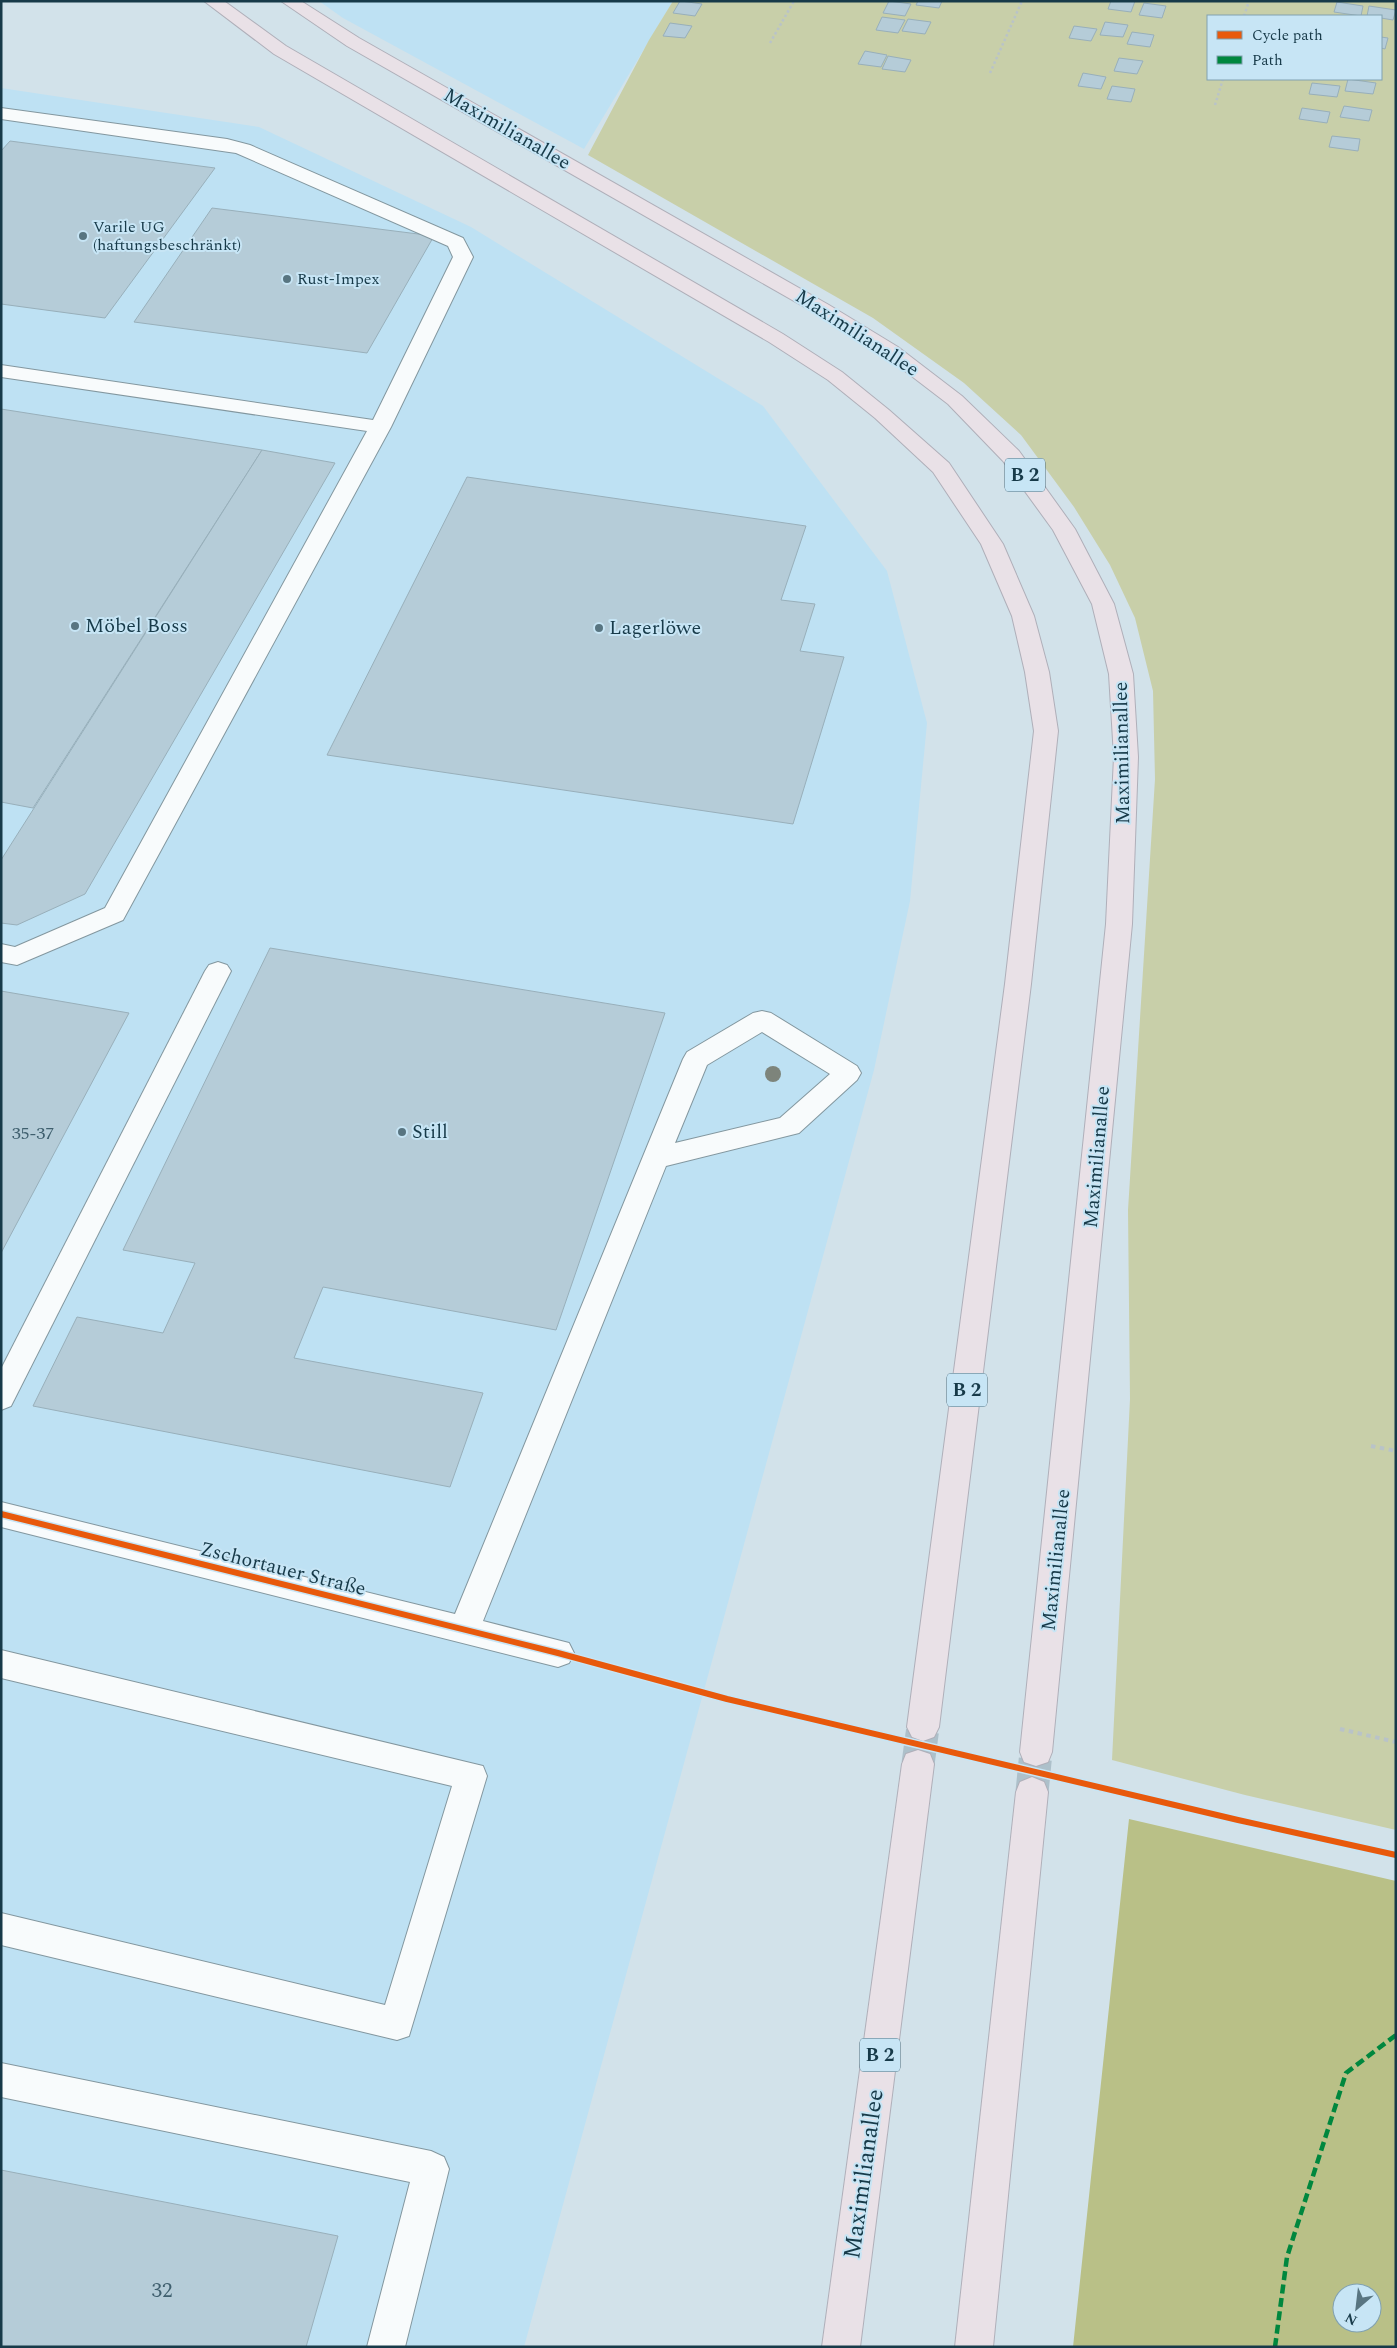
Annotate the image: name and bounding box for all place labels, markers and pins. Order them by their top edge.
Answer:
place label: Varile UG (haftungsbeschränkt) [93,215,241,257]
marker: Varile UG (haftungsbeschränkt) [77,230,89,242]
place label: Rust-Impex [297,267,379,291]
marker: Rust-Impex [281,273,293,285]
place label: Möbel Boss [85,611,188,641]
place label: Lagerlöwe [609,613,701,643]
marker: Möbel Boss [69,620,81,632]
marker: Lagerlöwe [593,622,605,634]
place label: Still [412,1117,448,1147]
marker: Still [396,1126,408,1138]

